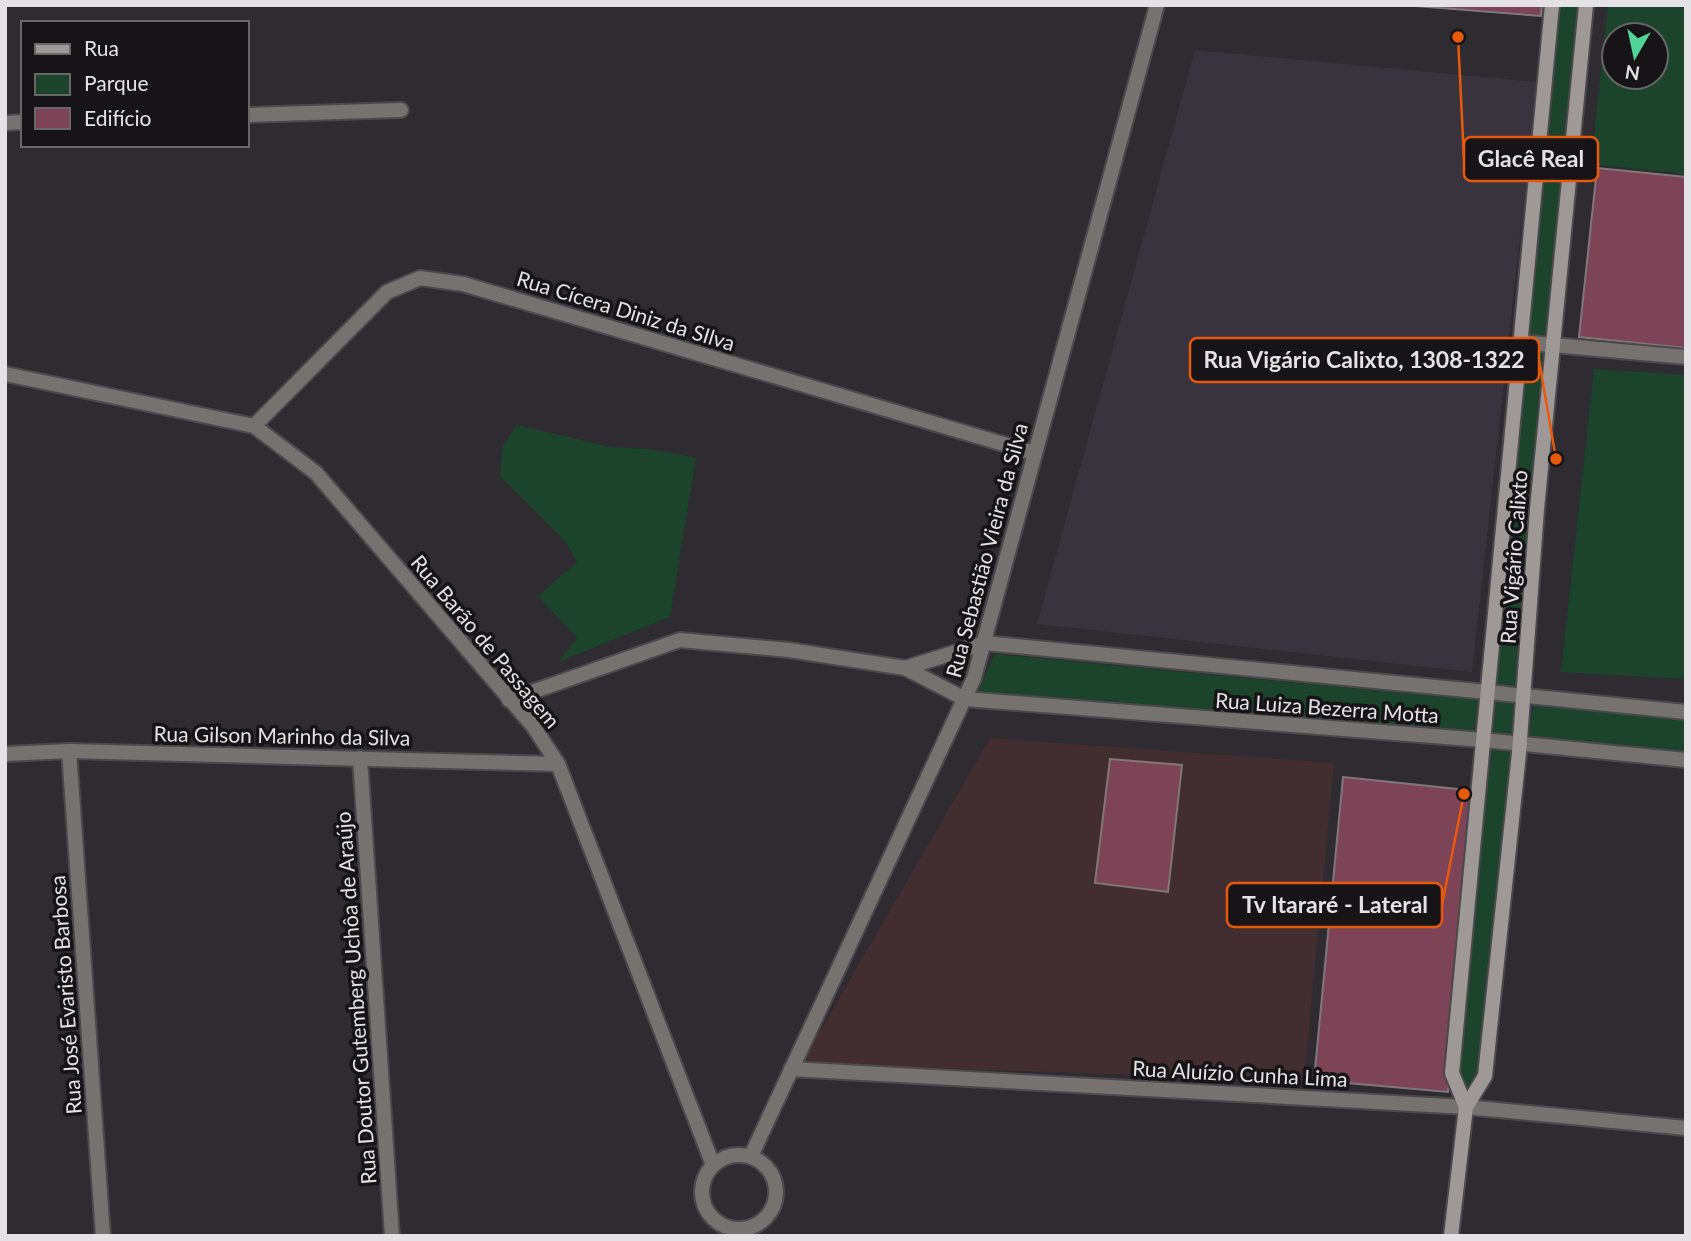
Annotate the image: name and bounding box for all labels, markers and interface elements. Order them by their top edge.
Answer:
legend [21,21,248,147]
north arrow [1600,21,1670,91]
text: Rua [84,35,119,60]
text: N [1623,61,1641,86]
text: Parque [84,70,149,95]
text: Edifício [84,105,152,130]
callout: Glacê Real [1464,137,1598,181]
text: Glacê Real [1478,144,1584,172]
street label: Rua Cícera Diniz da SIlva [514,265,738,355]
callout: Rua Vigário Calixto, 1308-1322 [1190,338,1539,382]
text: Rua Vigário Calixto, 1308-1322 [1204,345,1524,373]
street label: Rua Sebastião Vieira da Silva [940,420,1032,680]
street label: Rua Vigário Calixto [1494,469,1532,645]
street label: Rua Barão de Passagem [406,549,566,733]
street label: Rua Luiza Bezerra Motta [1214,687,1440,727]
street label: Rua Gilson Marinho da Silva [154,720,410,750]
street label: Rua Doutor Gutemberg Uchôa de Araújo [329,811,381,1185]
street label: Rua José Evaristo Barbosa [44,875,86,1115]
callout: Tv Itararé - Lateral [1227,883,1442,927]
text: Tv Itararé - Lateral [1242,890,1428,918]
street label: Rua Aluízio Cunha Lima [1132,1055,1348,1091]

